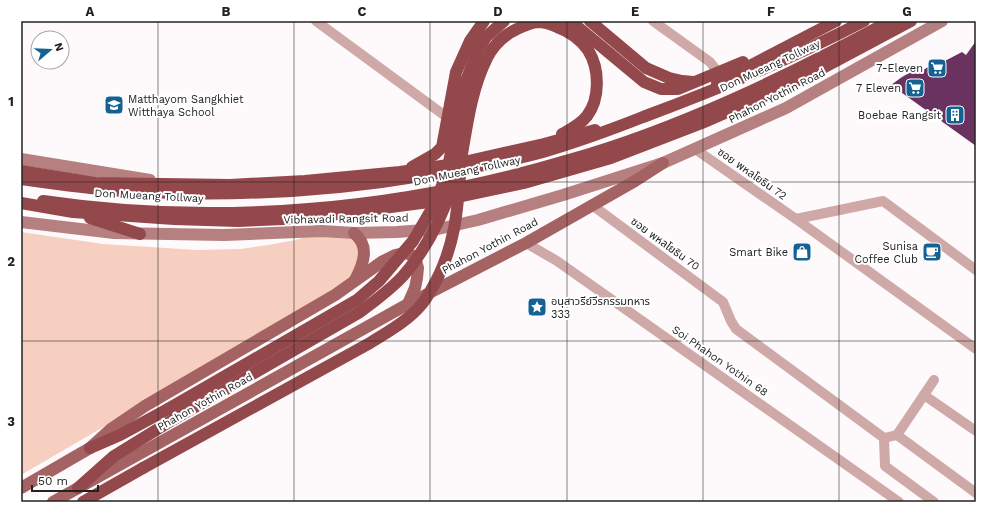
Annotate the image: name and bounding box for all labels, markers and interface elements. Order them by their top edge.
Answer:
text: A [86,4,95,19]
text: B [222,4,231,19]
text: C [358,4,367,19]
text: D [493,4,503,19]
text: E [631,4,639,19]
text: F [767,4,775,19]
text: G [902,4,912,19]
north arrow [30,30,70,70]
street label: Don Mueang Tollway [718,37,822,95]
text: N [52,41,66,53]
supermarket icon: 7-Eleven [926,57,948,79]
place label: 7-Eleven [876,62,923,75]
street label: Phahon Yothin Road [726,66,828,126]
supermarket icon: 7 Eleven [904,77,926,99]
place label: 7 Eleven [856,82,901,95]
place label: Matthayom Sangkhiet Witthaya School [128,93,244,119]
text: 1 [8,94,14,109]
school or university icon: Matthayom Sangkhiet Witthaya School [103,94,125,116]
building icon: Boebae Rangsit [944,104,966,126]
place label: Boebae Rangsit [858,109,941,122]
street label: ซอย พหลโยธิน 72 [715,145,789,203]
street label: Don Mueang Tollway [412,153,522,189]
street label: Don Mueang Tollway [94,187,204,205]
street label: Vibhavadi Rangsit Road [283,211,409,227]
street label: Phahon Yothin Road [440,215,540,277]
street label: ซอย พหลโยธิน 70 [628,215,702,273]
place label: Sunisa Coffee Club [854,240,918,266]
shop icon: Smart Bike [791,241,813,263]
cafe icon: Sunisa Coffee Club [921,241,943,263]
place label: Smart Bike [729,246,788,259]
text: 2 [7,254,15,269]
place label: อนุสาวรีย์วีรกรรมทหาร 333 [551,295,650,321]
place icon: อนุสาวรีย์วีรกรรมทหาร 333 [526,296,548,318]
street label: Soi Phahon Yothin 68 [670,323,771,399]
street label: Phahon Yothin Road [155,370,255,434]
text: 3 [7,414,15,429]
scale bar [32,467,98,493]
text: 50 m [38,474,68,488]

